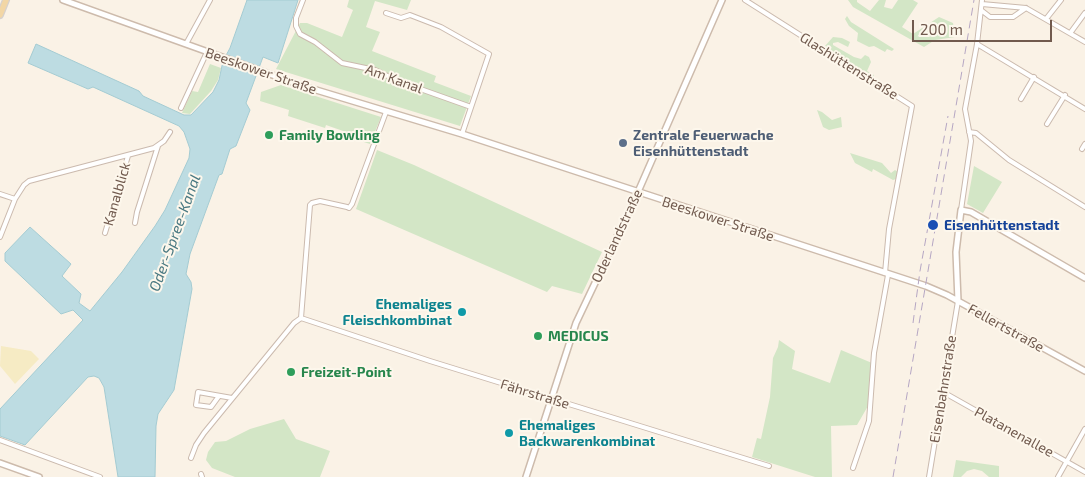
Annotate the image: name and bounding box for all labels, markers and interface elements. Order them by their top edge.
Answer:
scale bar [915,10,1055,42]
text: 200 m [920,20,963,38]
street label: Glashüttenstraße [797,29,901,103]
street label: Beeskower Straße [203,44,319,98]
street label: Am Kanal [363,61,425,97]
place label: Family Bowling [279,127,380,143]
place label: Zentrale Feuerwache Eisenhüttenstadt [633,127,774,160]
marker: Family Bowling [263,129,275,141]
marker: Zentrale Feuerwache Eisenhüttenstadt [617,137,629,149]
street label: Kanalblick [100,160,134,228]
water label: Oder-Spree-Kanal [145,172,205,294]
street label: Oderlandstraße [588,187,646,285]
street label: Beeskower Straße [660,193,776,245]
place label: Eisenhüttenstadt [944,217,1059,233]
marker: Eisenhüttenstadt [926,218,940,232]
place label: Ehemaliges Fleischkombinat [342,296,452,328]
street label: Fellertstraße [965,300,1047,356]
marker: Ehemaliges Fleischkombinat [456,306,468,318]
place label: MEDICUS [548,328,609,344]
marker: MEDICUS [532,330,544,342]
street label: Eisenbahnstraße [926,334,960,444]
place label: Freizeit-Point [301,364,392,380]
marker: Freizeit-Point [285,366,297,378]
street label: Fährstraße [498,376,572,412]
street label: Platanenallee [971,403,1057,461]
place label: Ehemaliges Backwarenkombinat [519,417,655,450]
marker: Ehemaliges Backwarenkombinat [503,427,515,439]

